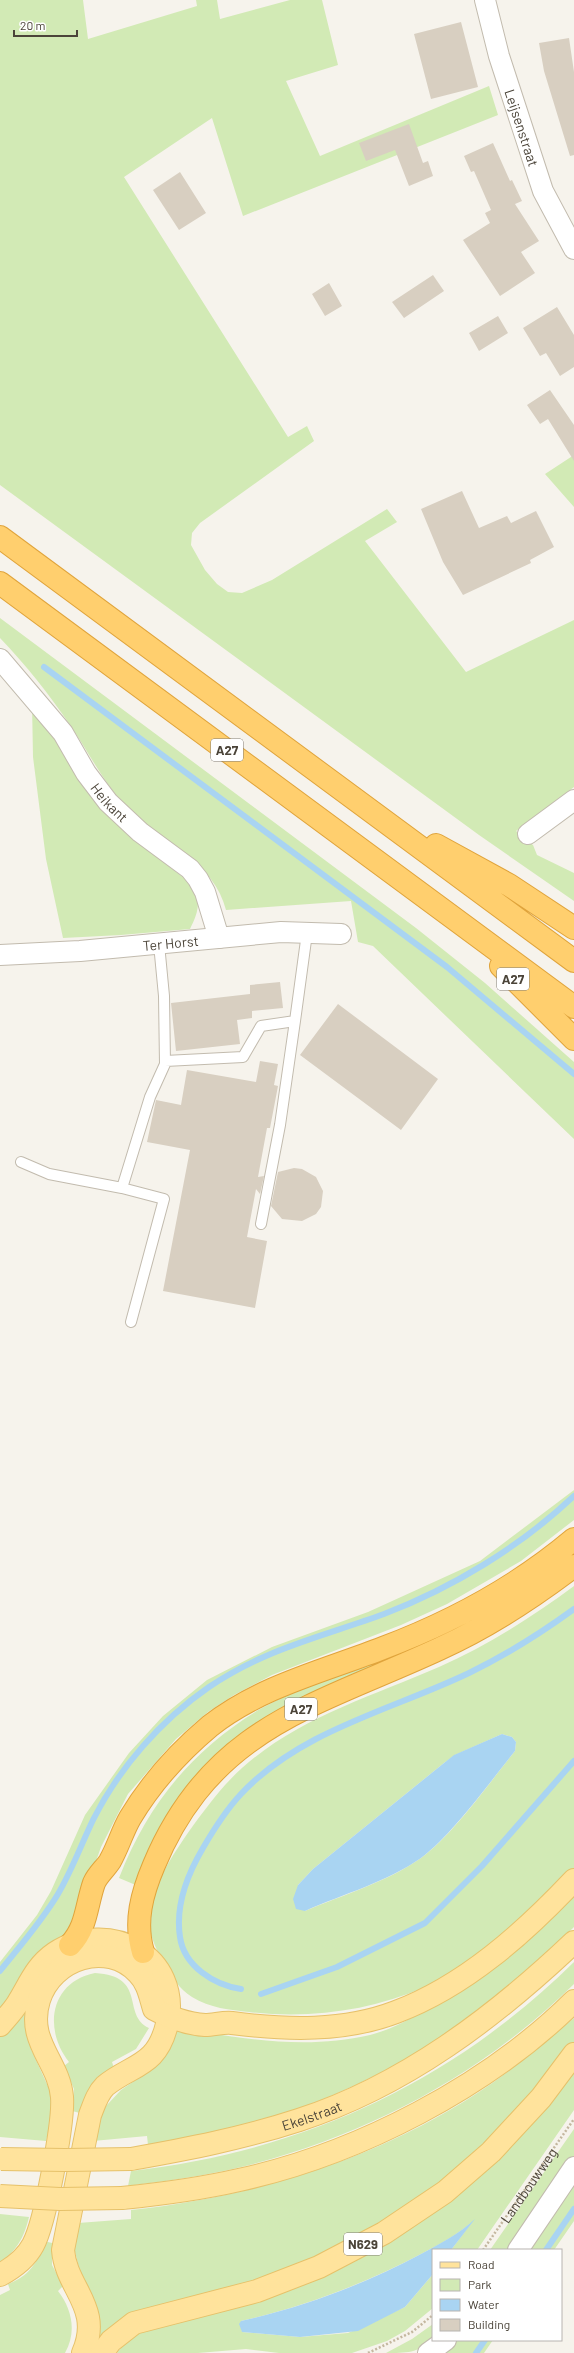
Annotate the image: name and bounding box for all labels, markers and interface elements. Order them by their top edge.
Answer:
scale bar [14,12,77,38]
text: 20 m [20,18,46,32]
street label: Leijsenstraat [502,87,543,168]
road number: A27 [211,739,243,761]
street label: Heikant [88,779,132,825]
street label: Ter Horst [142,931,199,954]
road number: A27 [497,968,529,990]
road number: A27 [285,1698,317,1720]
street label: Ekelstraat [280,2097,344,2133]
street label: Landbouwweg [496,2144,560,2226]
road number: N629 [344,2233,382,2255]
legend [432,2249,562,2341]
text: Road [468,2257,495,2271]
text: Park [468,2277,492,2291]
text: Water [468,2297,500,2311]
text: Building [468,2317,510,2331]

